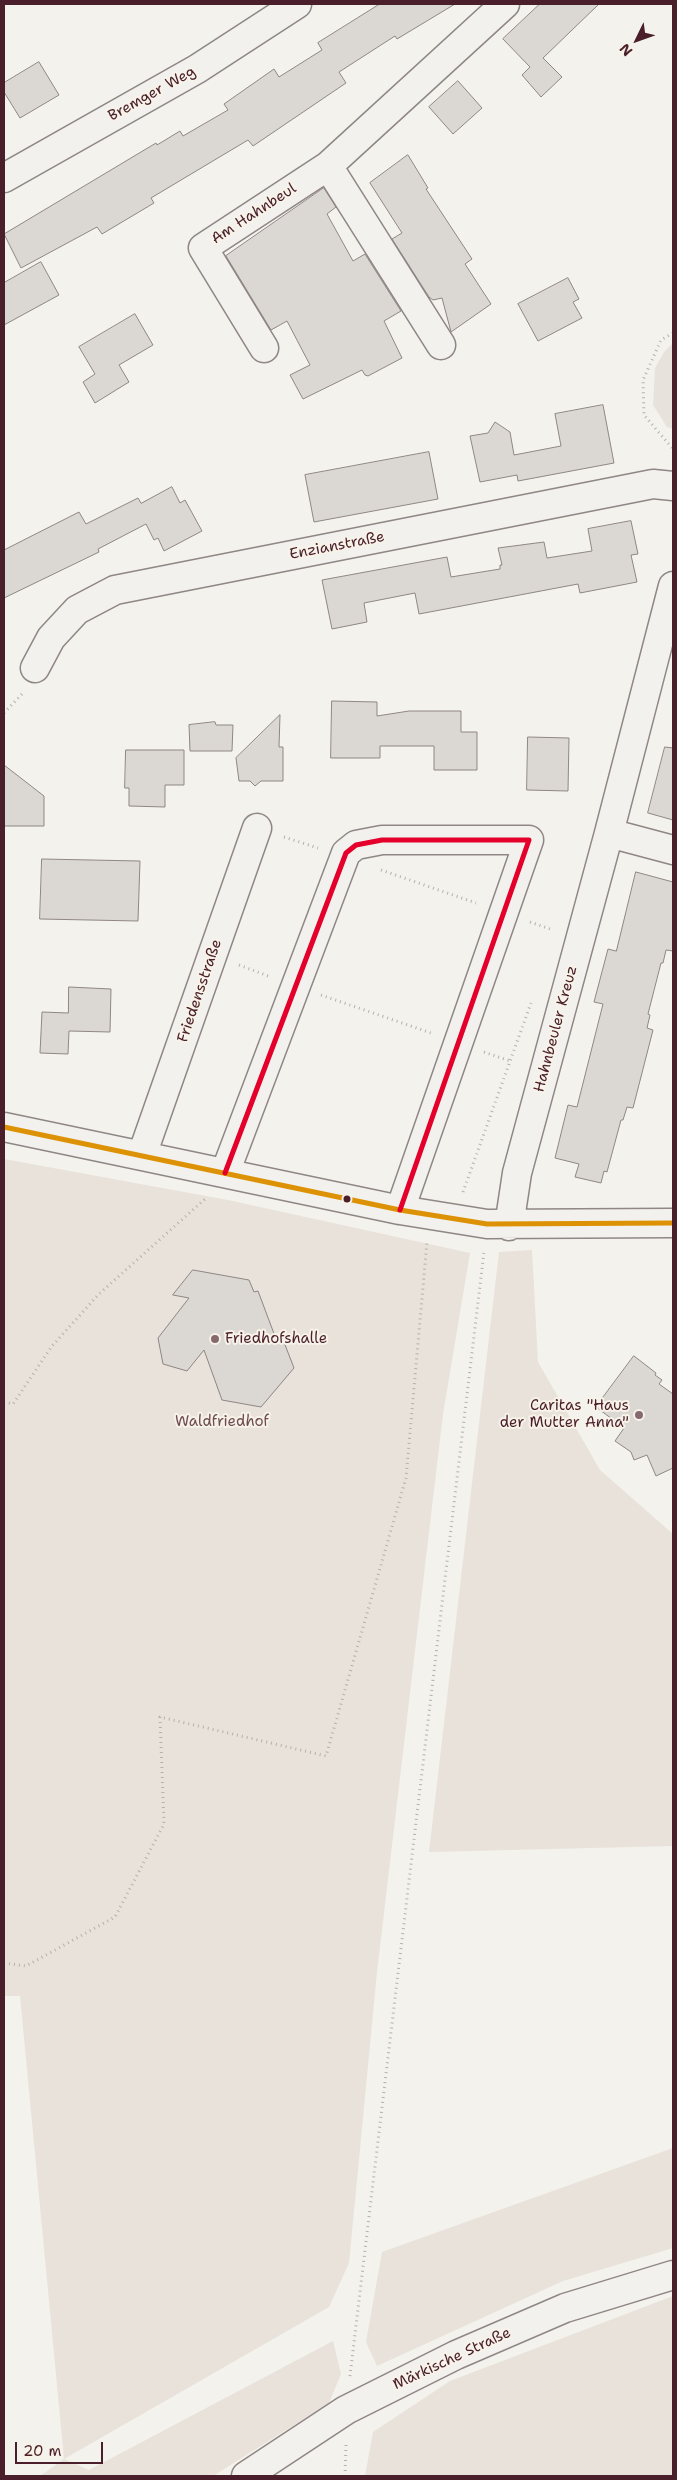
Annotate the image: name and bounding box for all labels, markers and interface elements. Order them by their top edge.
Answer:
north arrow [612,15,662,65]
text: N [615,40,636,60]
street label: Bremger Weg [105,63,199,125]
street label: Am Hahnbeul [208,180,300,248]
street label: Enzianstraße [288,528,386,564]
street label: Friedensstraße [174,937,226,1045]
street label: Hahnbeuler Kreuz [530,964,582,1094]
unlabelled marker [342,1194,352,1204]
place label: Friedhofshalle [225,1330,327,1348]
marker: Friedhofshalle [209,1333,221,1345]
place label: Caritas "Haus der Mutter Anna" [500,1397,629,1432]
marker: Caritas "Haus der Mutter Anna" [633,1409,645,1421]
park label: Waldfriedhof [175,1413,269,1431]
street label: Märkische Straße [390,2324,514,2394]
scale bar [18,2432,105,2464]
text: 20 m [23,2441,62,2461]

